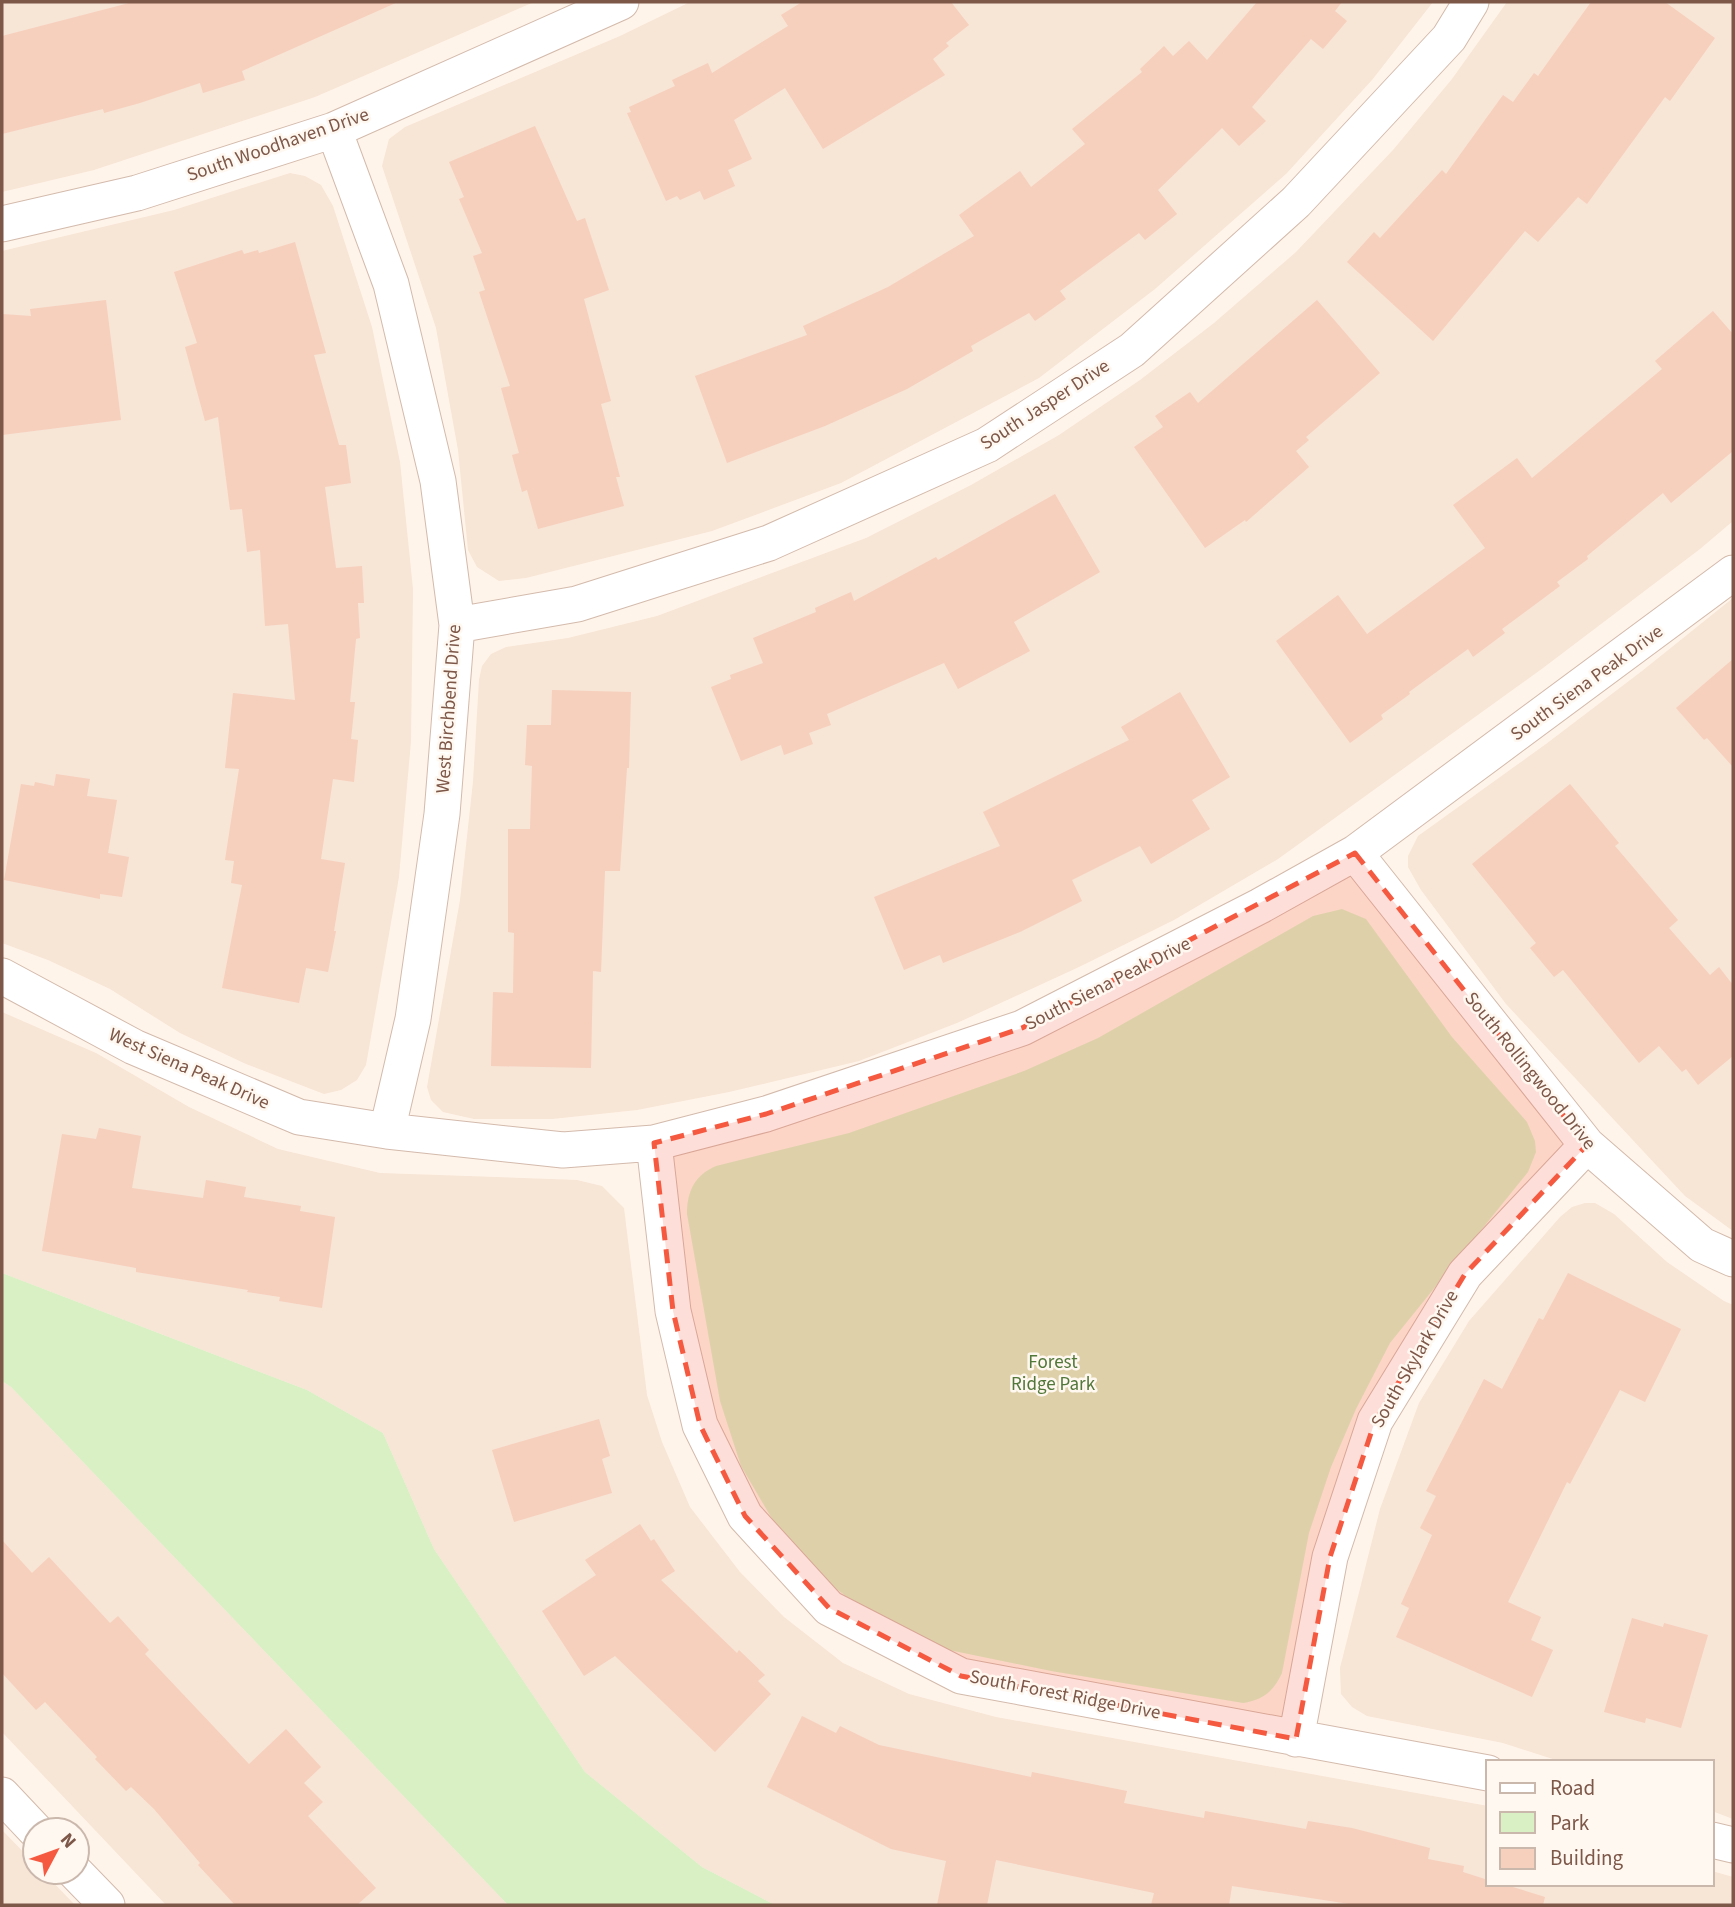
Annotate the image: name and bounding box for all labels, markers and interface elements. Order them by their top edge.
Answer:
street label: South Woodhaven Drive [183,101,373,189]
street label: South Jasper Drive [975,353,1115,457]
street label: South Siena Peak Drive [1505,618,1669,748]
street label: West Birchbend Drive [430,624,468,794]
street label: South Siena Peak Drive [1020,930,1196,1038]
street label: South Rollingwood Drive [1458,986,1602,1156]
street label: West Siena Peak Drive [104,1021,274,1117]
street label: South Skylark Drive [1365,1285,1465,1433]
park label: Forest Ridge Park [1011,1349,1096,1398]
street label: South Forest Ridge Drive [967,1663,1163,1727]
legend [1486,1760,1714,1886]
text: Road [1550,1773,1595,1803]
text: Park [1550,1808,1590,1838]
north arrow [21,1816,91,1886]
text: N [53,1827,82,1854]
text: Building [1550,1843,1624,1873]

